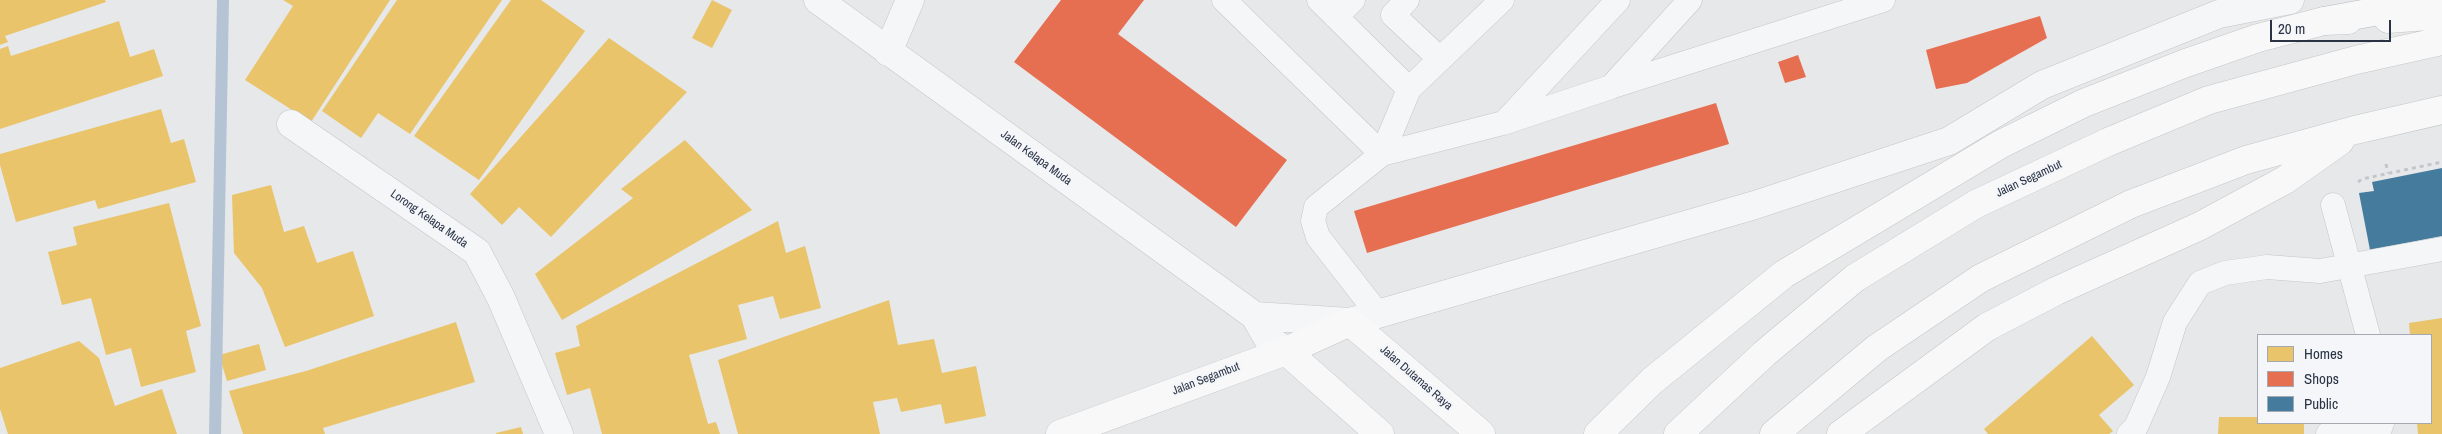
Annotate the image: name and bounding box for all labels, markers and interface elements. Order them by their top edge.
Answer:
scale bar [2272,10,2393,42]
text: 20 m [2278,18,2305,39]
street label: Jalan Kelapa Muda [998,127,1074,189]
street label: Jalan Segambut [1994,157,2064,201]
street label: Lorong Kelapa Muda [387,187,471,251]
legend [2257,334,2432,424]
street label: Jalan Dutamas Raya [1377,343,1455,413]
text: Homes [2304,343,2343,364]
street label: Jalan Segambut [1170,360,1242,398]
text: Shops [2304,368,2339,389]
text: Public [2304,393,2338,414]

